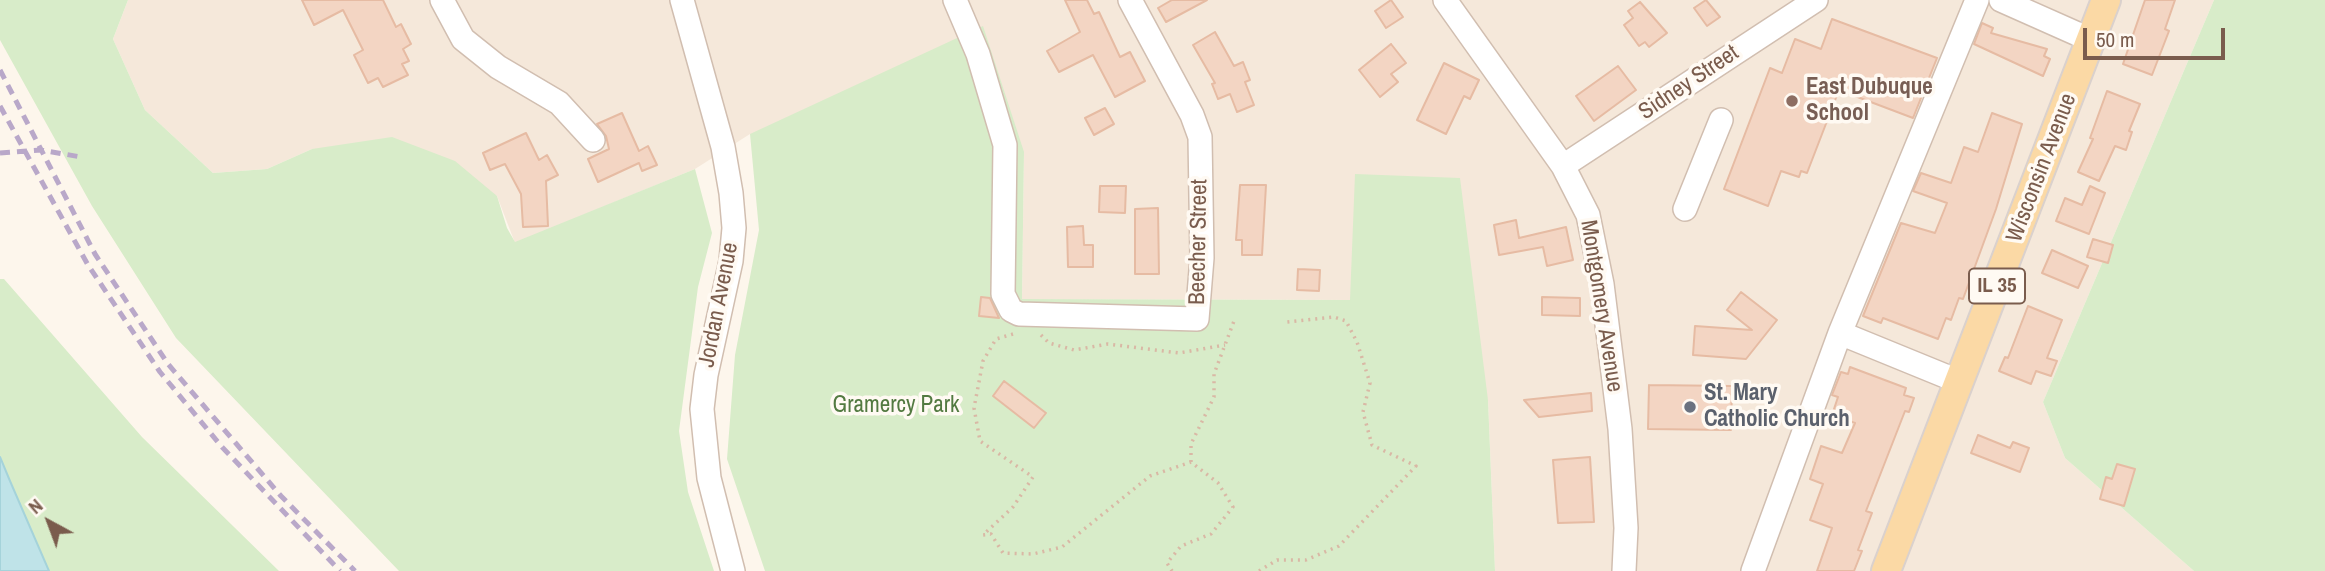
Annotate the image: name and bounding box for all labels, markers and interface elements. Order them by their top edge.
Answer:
scale bar [2087,14,2229,58]
text: 50 m [2096,25,2134,54]
street label: Sidney Street [1634,40,1744,126]
place label: East Dubuque School [1806,74,1933,128]
street label: Wisconsin Avenue [2001,90,2083,246]
marker: East Dubuque School [1784,93,1800,109]
street label: Beecher Street [1184,179,1214,305]
street label: Montgomery Avenue [1574,218,1628,394]
street label: Jordan Avenue [693,240,745,370]
road number: IL 35 [1969,268,2025,304]
place label: St. Mary Catholic Church [1704,380,1850,434]
park label: Gramercy Park [833,392,959,420]
marker: St. Mary Catholic Church [1682,399,1698,415]
north arrow [14,487,84,557]
text: N [22,493,48,520]

